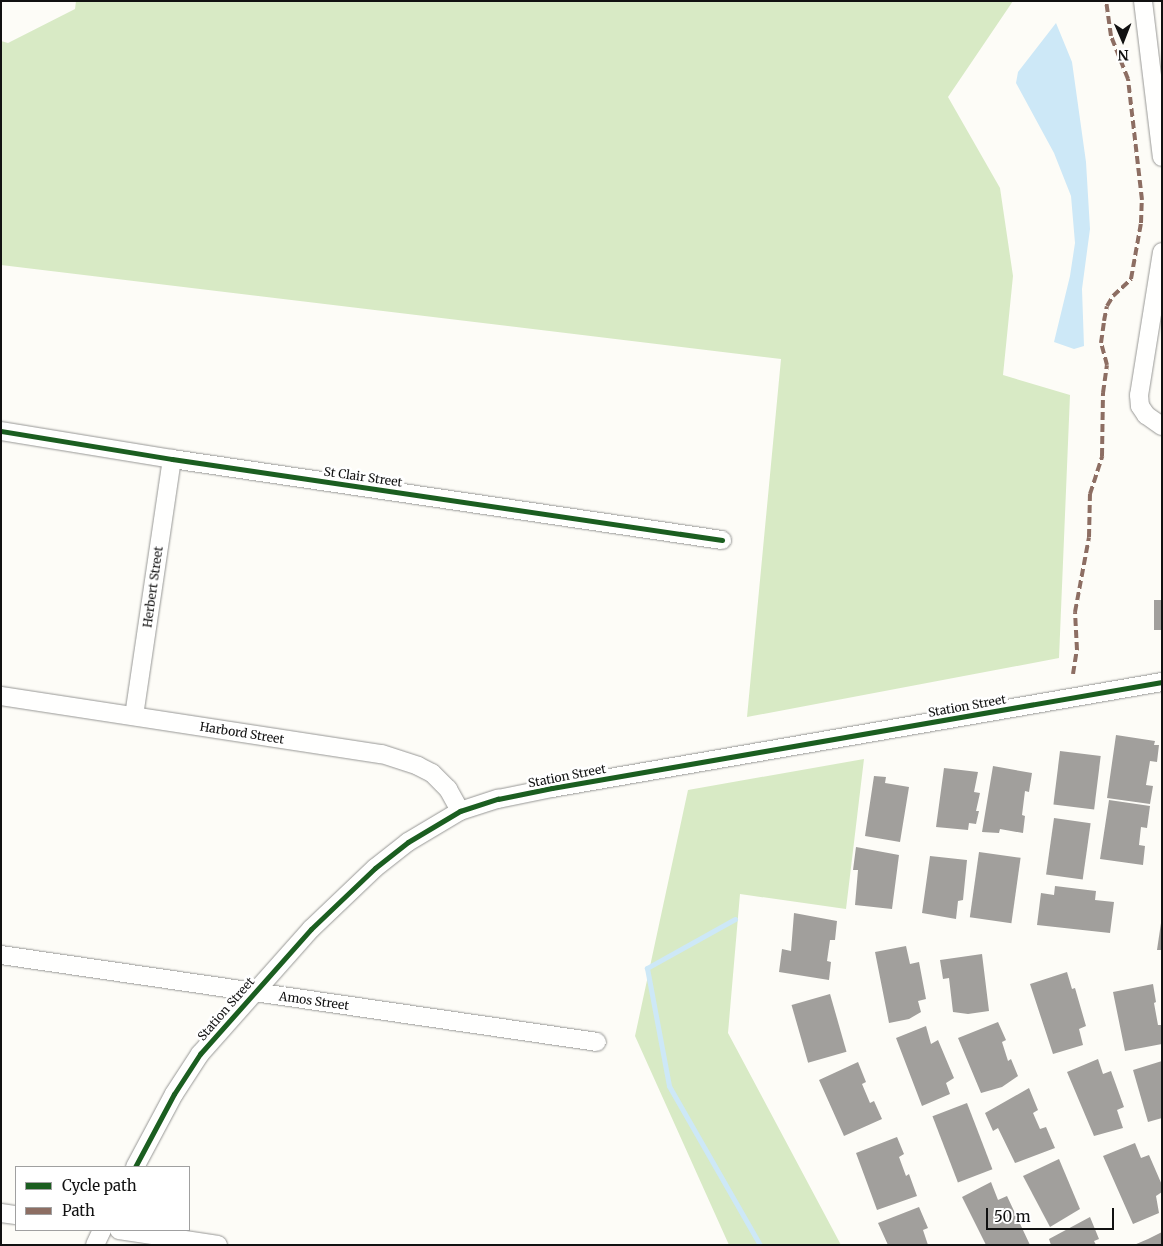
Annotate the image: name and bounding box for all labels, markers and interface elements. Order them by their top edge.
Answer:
north arrow [1098,15,1148,65]
text: N [1118,46,1129,64]
street label: St Clair Street [323,464,403,490]
street label: Herbert Street [140,545,166,629]
street label: Station Street [927,692,1007,720]
street label: Harbord Street [199,719,285,747]
street label: Station Street [527,761,607,791]
street label: Station Street [195,975,257,1043]
street label: Amos Street [278,989,350,1013]
legend [15,1166,190,1231]
text: Cycle path [62,1176,137,1195]
scale bar [988,1198,1116,1230]
text: Path [62,1201,95,1220]
text: 50 m [994,1207,1031,1226]

